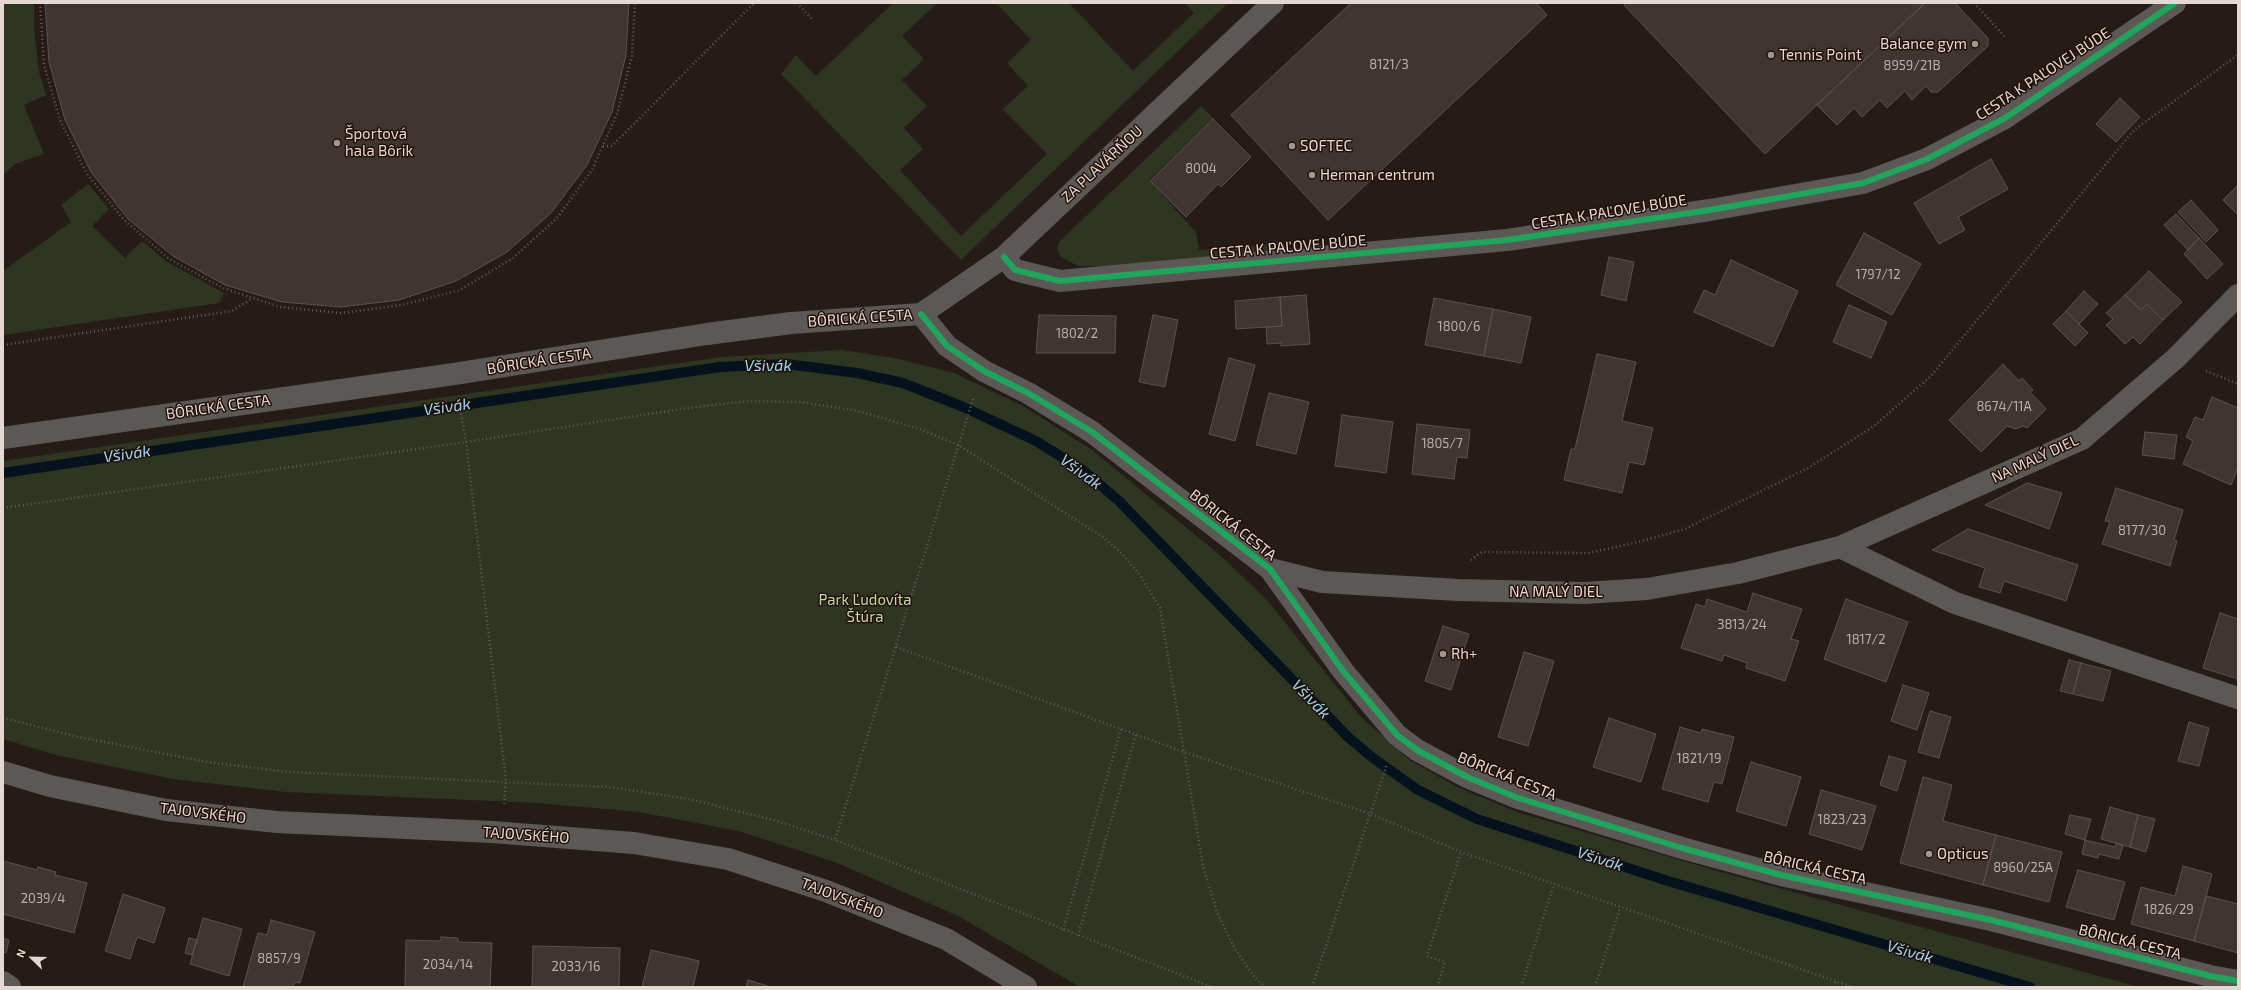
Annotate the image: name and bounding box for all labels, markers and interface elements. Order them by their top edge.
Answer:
street label: CESTA K PAĽOVEJ BÚDE [1972,24,2114,124]
place label: Balance gym [1880,35,1967,53]
marker: Balance gym [1970,39,1980,49]
place label: Tennis Point [1779,46,1862,64]
marker: Tennis Point [1766,50,1776,60]
house number: 8121/3 [1369,57,1409,73]
house number: 8959/21B [1884,58,1940,74]
street label: ZA PLAVÁRŇOU [1058,122,1146,206]
place label: Športová hala Bôrik [345,125,413,160]
place label: SOFTEC [1300,137,1352,155]
marker: Športová hala Bôrik [332,138,342,148]
marker: SOFTEC [1287,141,1297,151]
house number: 8004 [1185,161,1217,177]
place label: Herman centrum [1320,166,1435,184]
marker: Herman centrum [1307,170,1317,180]
street label: CESTA K PAĽOVEJ BÚDE [1530,191,1688,233]
street label: CESTA K PAĽOVEJ BÚDE [1209,231,1367,263]
house number: 1797/12 [1855,267,1901,283]
street label: BÔRICKÁ CESTA [807,305,913,331]
house number: 1800/6 [1438,319,1480,335]
house number: 1802/2 [1056,326,1098,342]
street label: BÔRICKÁ CESTA [486,344,592,378]
water label: Všivák [744,356,792,376]
street label: BÔRICKÁ CESTA [165,391,271,423]
water label: Všivák [422,394,472,420]
house number: 8674/11A [1976,399,2032,415]
street label: NA MALÝ DIEL [1989,431,2081,487]
house number: 1805/7 [1421,436,1463,452]
water label: Všivák [102,441,152,467]
water label: Všivák [1056,450,1106,494]
street label: BÔRICKÁ CESTA [1186,486,1280,564]
house number: 8177/30 [2118,523,2166,539]
street label: NA MALÝ DIEL [1509,583,1603,601]
park label: Park Ľudovíta Štúra [819,591,911,626]
house number: 3813/24 [1717,617,1767,633]
house number: 1817/2 [1847,632,1885,648]
place label: Rh+ [1451,645,1477,663]
marker: Rh+ [1438,649,1448,659]
water label: Všivák [1288,675,1334,723]
street label: BÔRICKÁ CESTA [1455,748,1559,804]
house number: 1821/19 [1677,751,1721,767]
street label: TAJOVSKÉHO [159,799,247,827]
house number: 1823/23 [1818,812,1866,828]
street label: TAJOVSKÉHO [482,823,570,847]
water label: Všivák [1574,843,1626,875]
place label: Opticus [1937,845,1989,863]
street label: BÔRICKÁ CESTA [1762,847,1868,889]
marker: Opticus [1924,849,1934,859]
house number: 8960/25A [1993,860,2053,876]
street label: TAJOVSKÉHO [798,874,886,922]
house number: 2039/4 [21,891,65,907]
house number: 1826/29 [2144,902,2194,918]
street label: BÔRICKÁ CESTA [2077,921,2183,963]
water label: Všivák [1885,936,1935,968]
north arrow [12,938,52,978]
text: N [13,947,28,959]
house number: 8857/9 [257,951,301,967]
house number: 2034/14 [423,957,473,973]
house number: 2033/16 [552,959,600,975]

